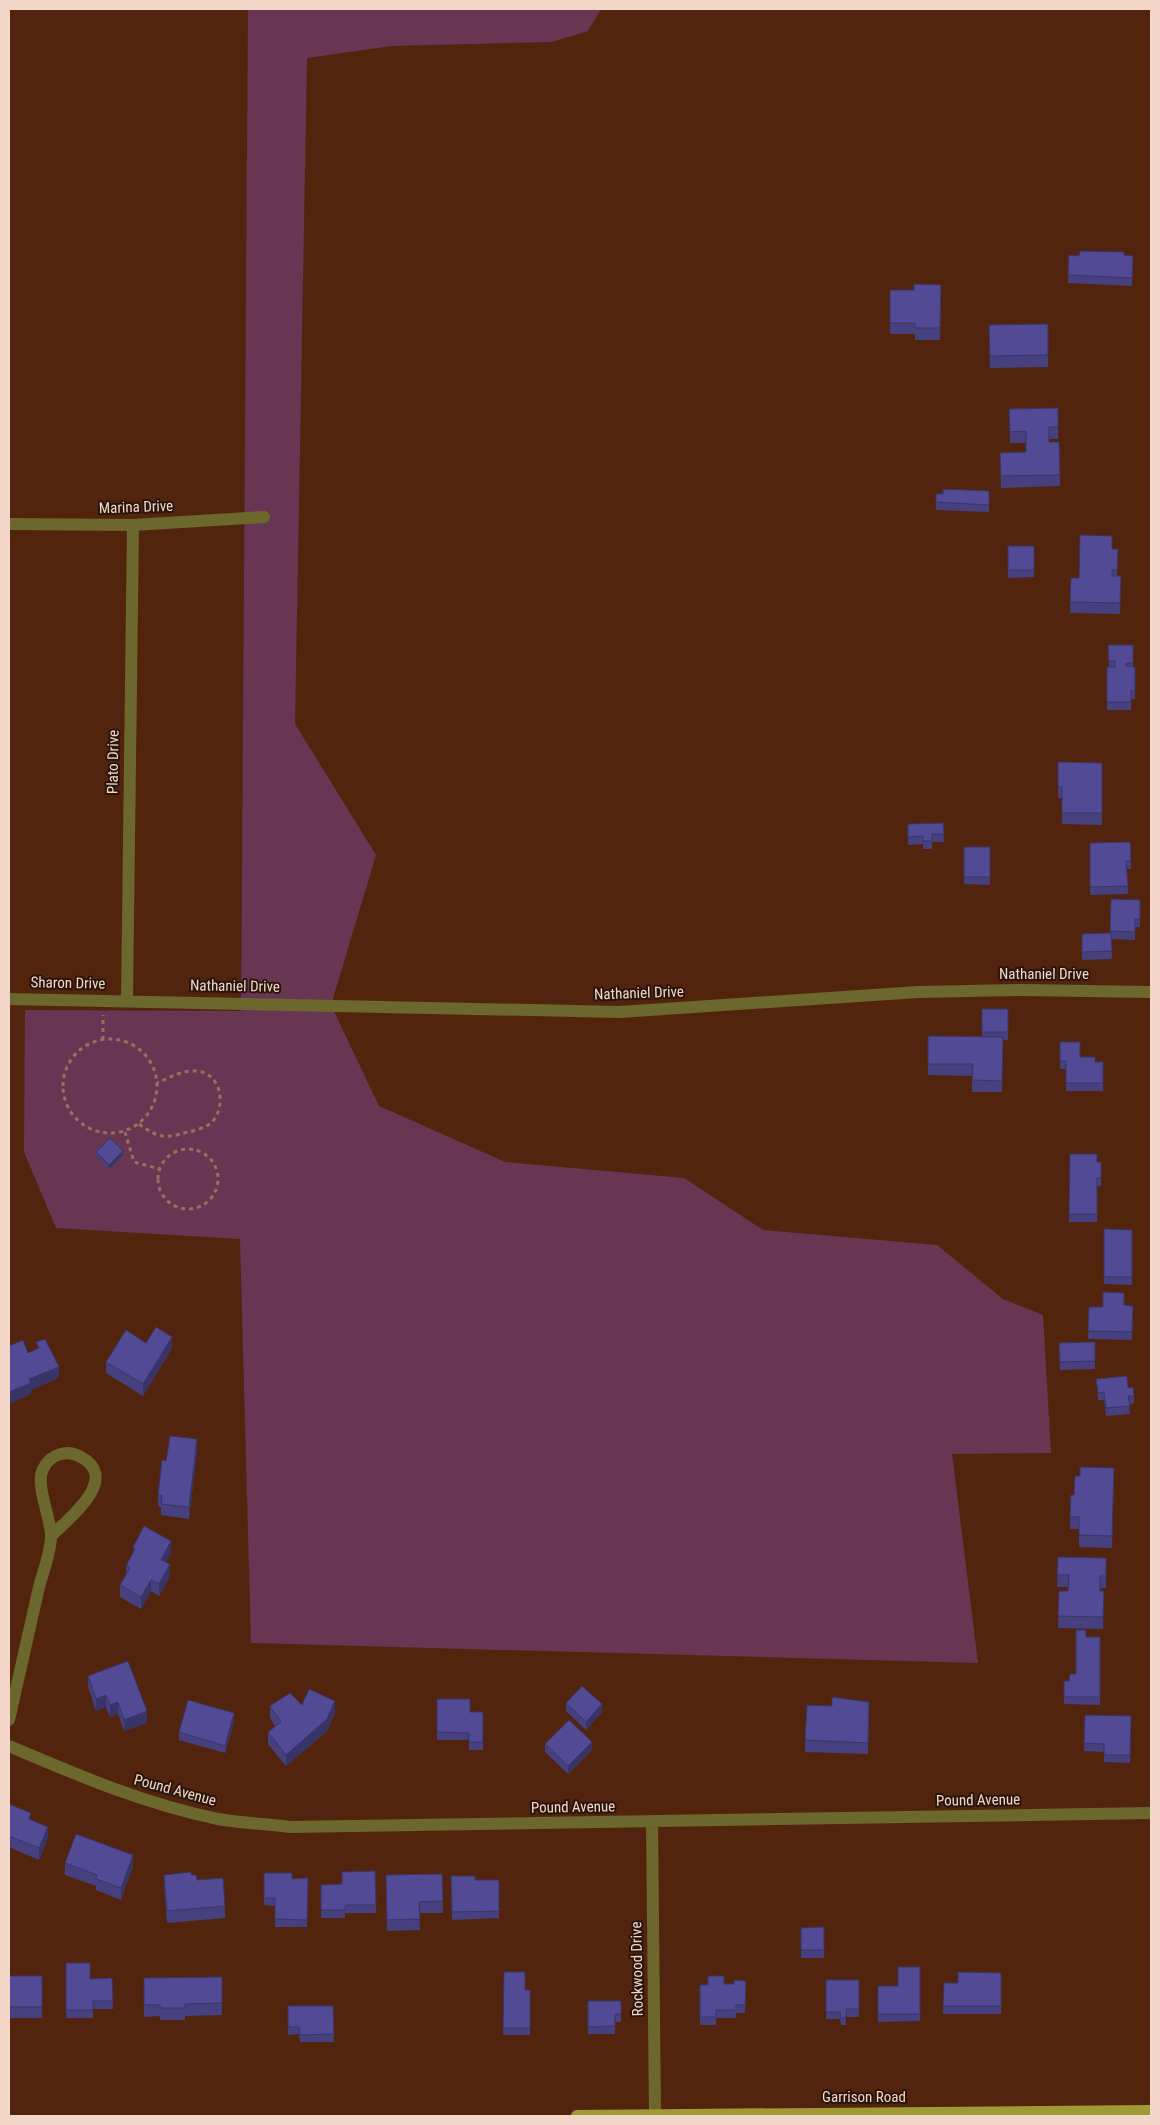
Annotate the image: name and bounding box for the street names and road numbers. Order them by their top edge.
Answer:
street label: Marina Drive [99,497,173,517]
street label: Plato Drive [103,730,123,794]
street label: Nathaniel Drive [999,965,1089,983]
street label: Sharon Drive [30,973,106,993]
street label: Nathaniel Drive [190,976,280,996]
street label: Nathaniel Drive [594,982,684,1004]
street label: Pound Avenue [132,1770,218,1810]
street label: Pound Avenue [936,1790,1020,1810]
street label: Pound Avenue [531,1797,615,1817]
street label: Rockwood Drive [627,1921,647,2017]
street label: Garrison Road [822,2088,906,2106]

